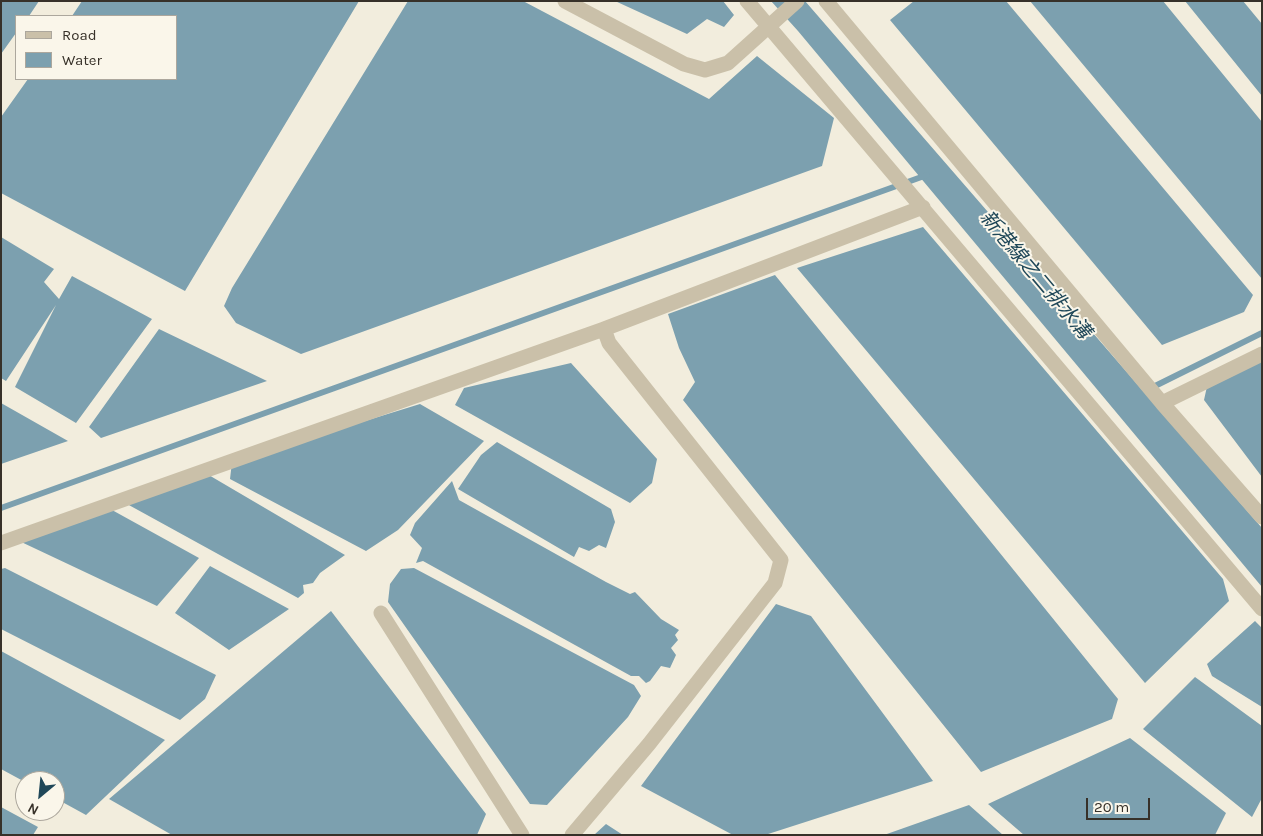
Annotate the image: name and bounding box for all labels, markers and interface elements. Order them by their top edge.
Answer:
legend [15,15,178,80]
text: Road [62,26,97,44]
text: Water [62,51,102,69]
water label: 新港線之二排水溝 [974,206,1096,344]
north arrow [15,771,65,821]
scale bar [1088,788,1152,820]
text: 20 m [1094,798,1129,816]
text: N [25,799,42,819]

